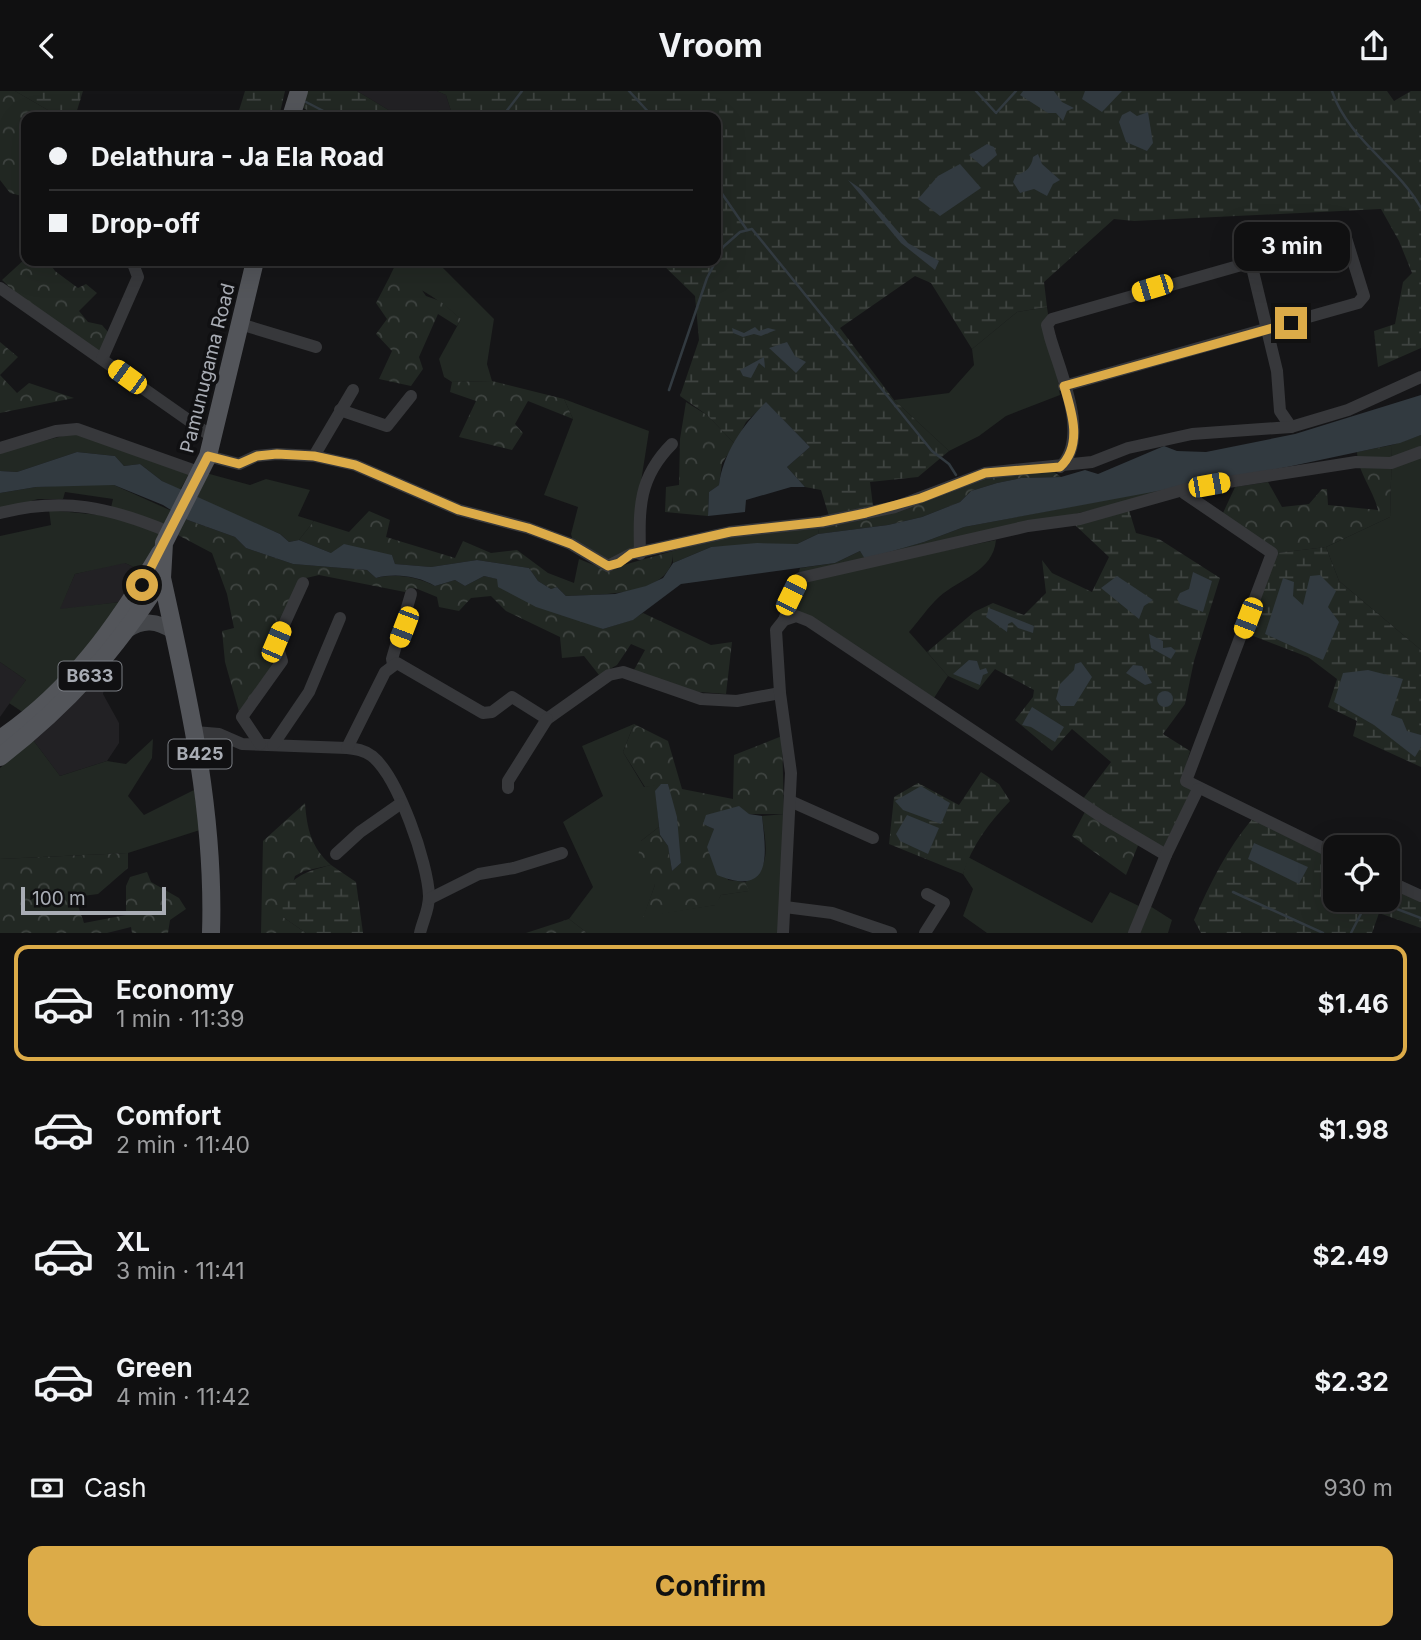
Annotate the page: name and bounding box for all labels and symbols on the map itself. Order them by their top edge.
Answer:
callout: 3 min [1233,222,1349,271]
car [1129,272,1176,304]
street label: Pamunugama Road [175,281,240,455]
route end [1275,307,1307,339]
car [104,356,151,398]
car [1187,471,1232,499]
route start [126,569,158,601]
car [773,572,810,618]
car [1231,595,1266,641]
car [387,604,422,650]
car [259,619,294,665]
road number: B633 [58,661,122,691]
road number: B425 [168,739,232,769]
scale bar [21,884,166,916]

